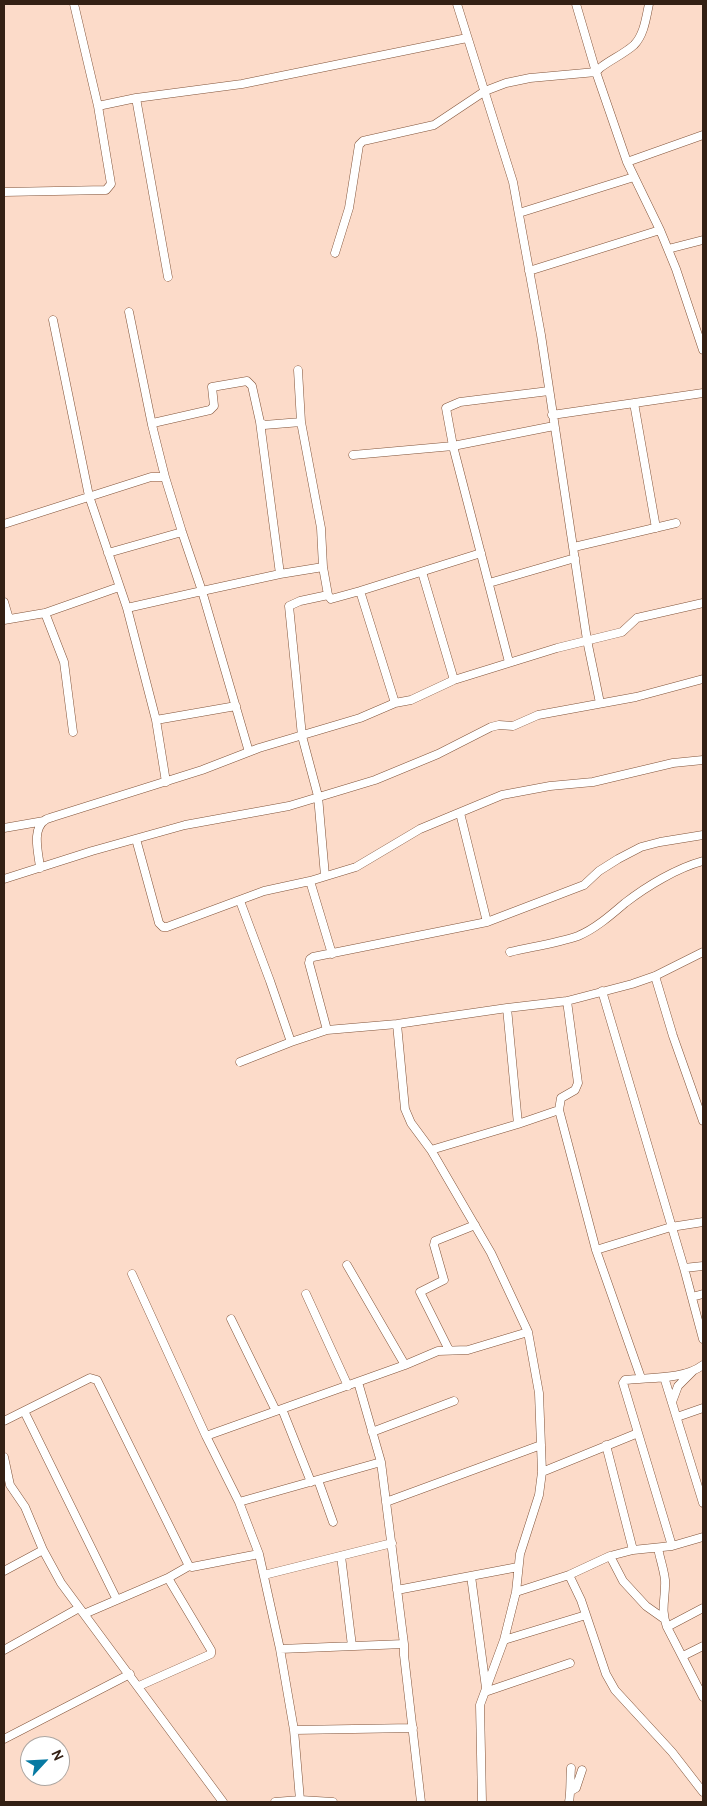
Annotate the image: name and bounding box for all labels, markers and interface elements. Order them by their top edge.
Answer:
north arrow [20,1736,70,1786]
text: N [47,1747,68,1763]

